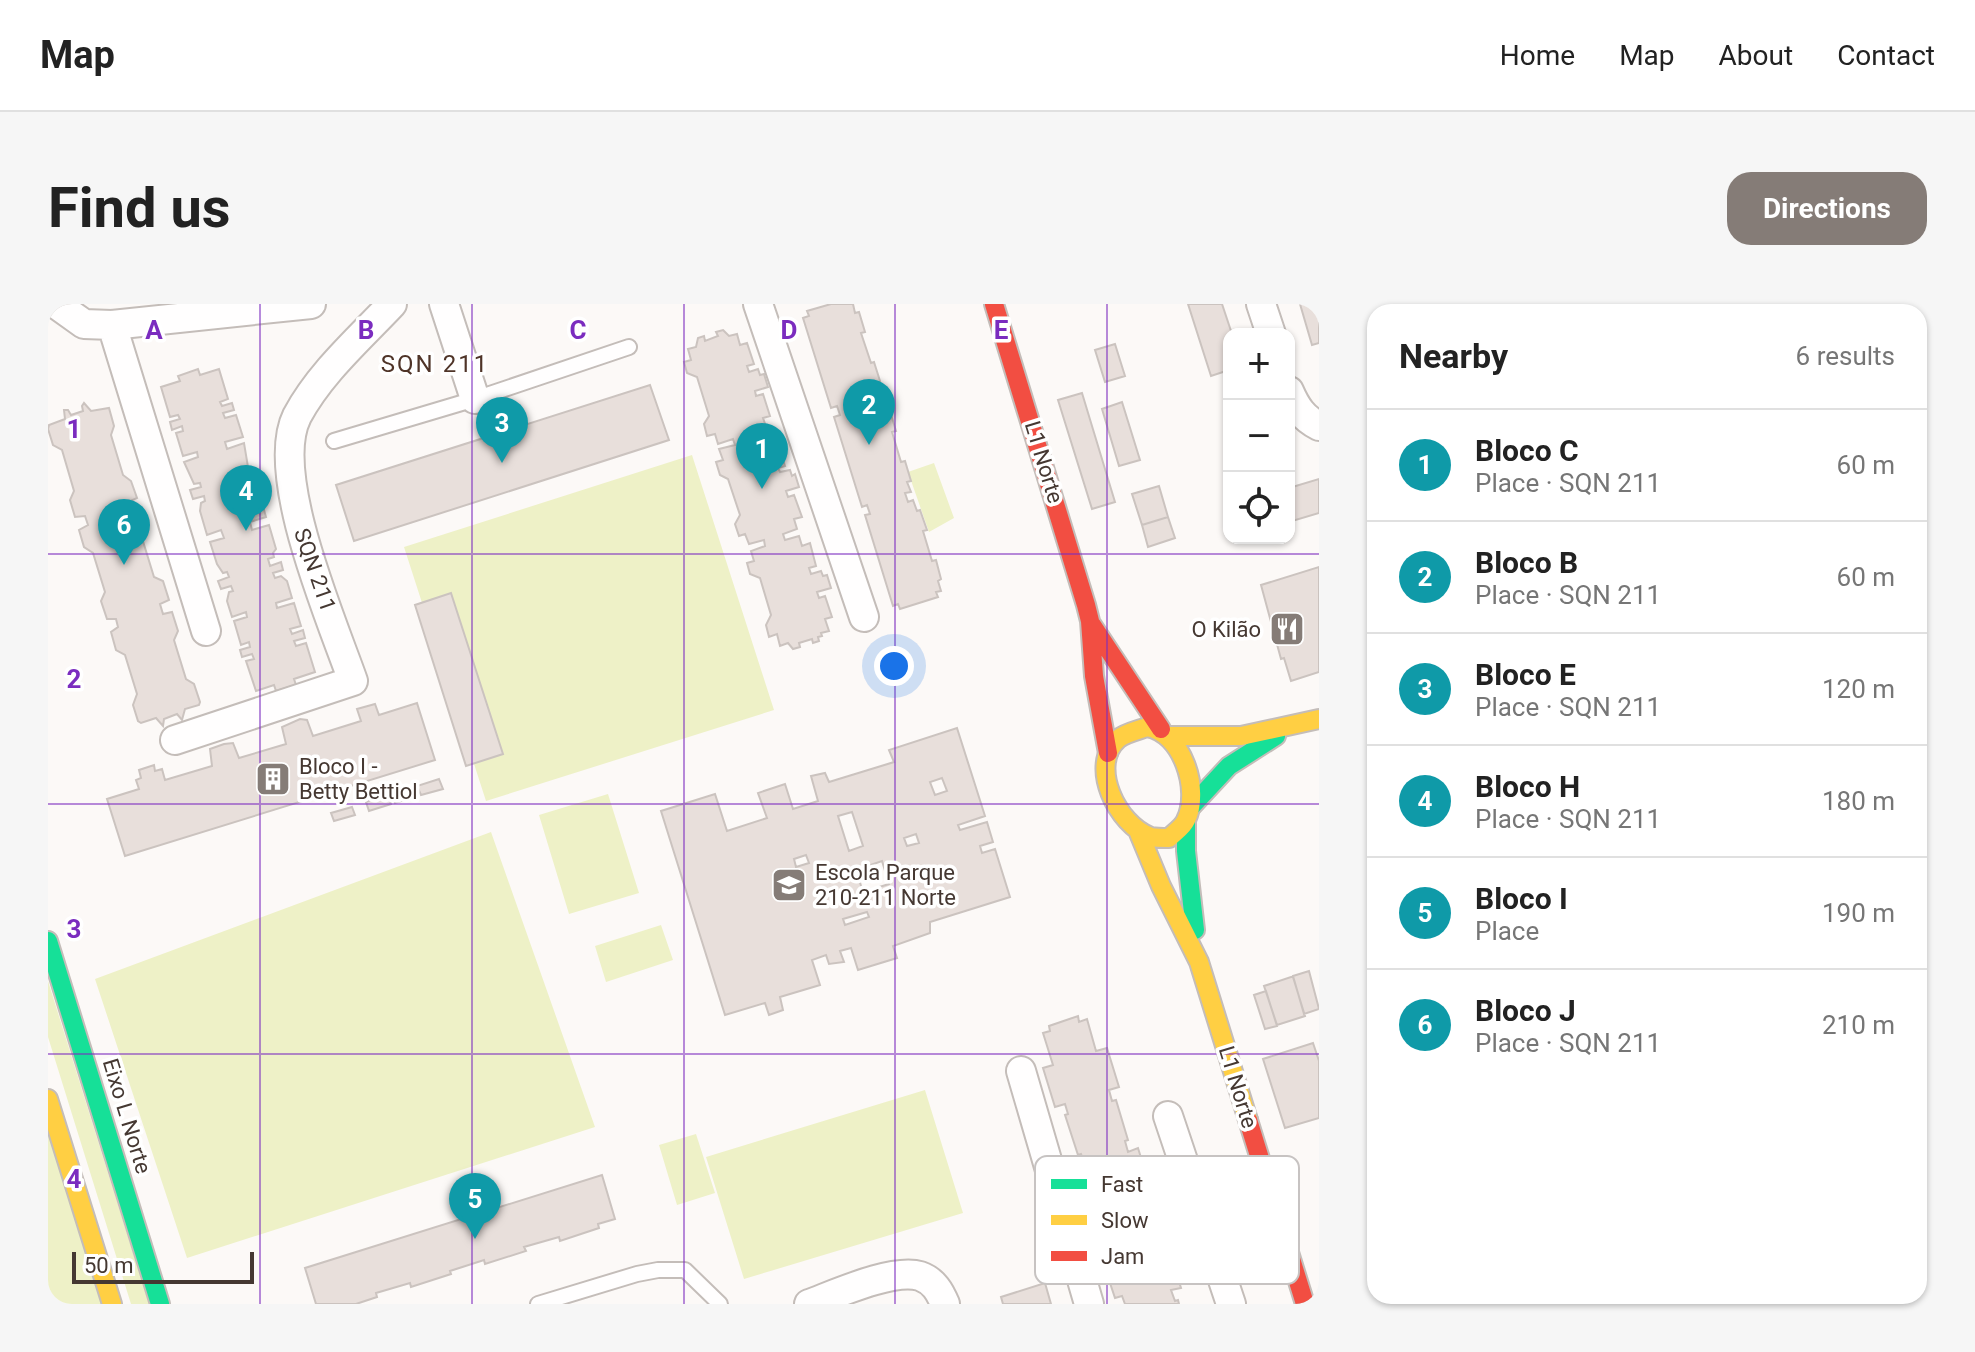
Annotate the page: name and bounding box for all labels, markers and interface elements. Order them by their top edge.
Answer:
text: Map [40,33,115,77]
text: Home [1500,39,1575,72]
text: Map [1619,39,1675,72]
text: About [1719,39,1793,72]
text: Contact [1837,39,1935,72]
button: Directions [1727,172,1927,245]
text: Find us [48,175,231,241]
text: A [145,315,163,345]
text: B [358,315,374,345]
text: C [569,315,587,345]
text: D [781,315,797,345]
text: E [994,315,1009,345]
map controls [1223,328,1295,544]
button: + [1223,328,1295,400]
text: Nearby [1399,336,1508,376]
text: 6 results [1796,341,1895,371]
district label: SQN 211 [381,350,489,378]
pin: 2 [843,379,895,445]
pin: 3 [476,397,528,463]
button: − [1223,400,1295,472]
text: 1 [67,414,81,444]
street label: L1 Norte [1020,418,1068,506]
pin: 1 [736,423,788,489]
text: Bloco C [1475,433,1579,468]
text: 1 [1418,450,1432,480]
text: 60 m [1837,450,1895,480]
pin: 4 [220,465,272,531]
text: Place · SQN 211 [1475,468,1661,498]
button: locate [1223,472,1295,544]
pin: 6 [98,499,150,565]
street label: SQN 211 [289,525,341,615]
text: Bloco B [1475,545,1578,580]
text: 2 [1418,562,1432,592]
text: 60 m [1837,562,1895,592]
text: Place · SQN 211 [1475,580,1661,610]
restaurant icon: O Kilão [1268,610,1306,648]
place label: O Kilão [1191,617,1261,642]
your location [874,646,914,686]
text: Bloco E [1475,657,1576,692]
text: 2 [67,664,81,694]
text: 3 [1418,674,1432,704]
text: 120 m [1822,674,1895,704]
text: Place · SQN 211 [1475,692,1661,722]
place label: Bloco I - Betty Bettiol [299,754,418,804]
building icon: Bloco I - Betty Bettiol [254,760,292,798]
text: Bloco H [1475,769,1580,804]
text: 4 [1418,786,1432,816]
text: 180 m [1822,786,1895,816]
text: Place · SQN 211 [1475,804,1661,834]
place label: Escola Parque 210-211 Norte [815,860,956,910]
school or university icon: Escola Parque 210-211 Norte [770,866,808,904]
text: Bloco I [1475,881,1568,916]
text: 5 [1418,898,1432,928]
text: 190 m [1822,898,1895,928]
text: 3 [67,914,81,944]
text: Place [1475,916,1539,946]
text: Bloco J [1475,993,1576,1028]
text: 6 [1418,1010,1432,1040]
text: 210 m [1822,1010,1895,1040]
text: Place · SQN 211 [1475,1028,1661,1058]
street label: L1 Norte [1214,1043,1262,1131]
street label: Eixo L Norte [98,1055,156,1177]
legend [1035,1156,1299,1284]
text: 4 [67,1164,82,1194]
text: Fast [1101,1172,1143,1197]
pin: 5 [449,1173,501,1239]
text: Slow [1101,1208,1149,1233]
text: Jam [1101,1244,1144,1269]
scale bar [72,1248,254,1284]
text: 50 m [84,1253,133,1278]

